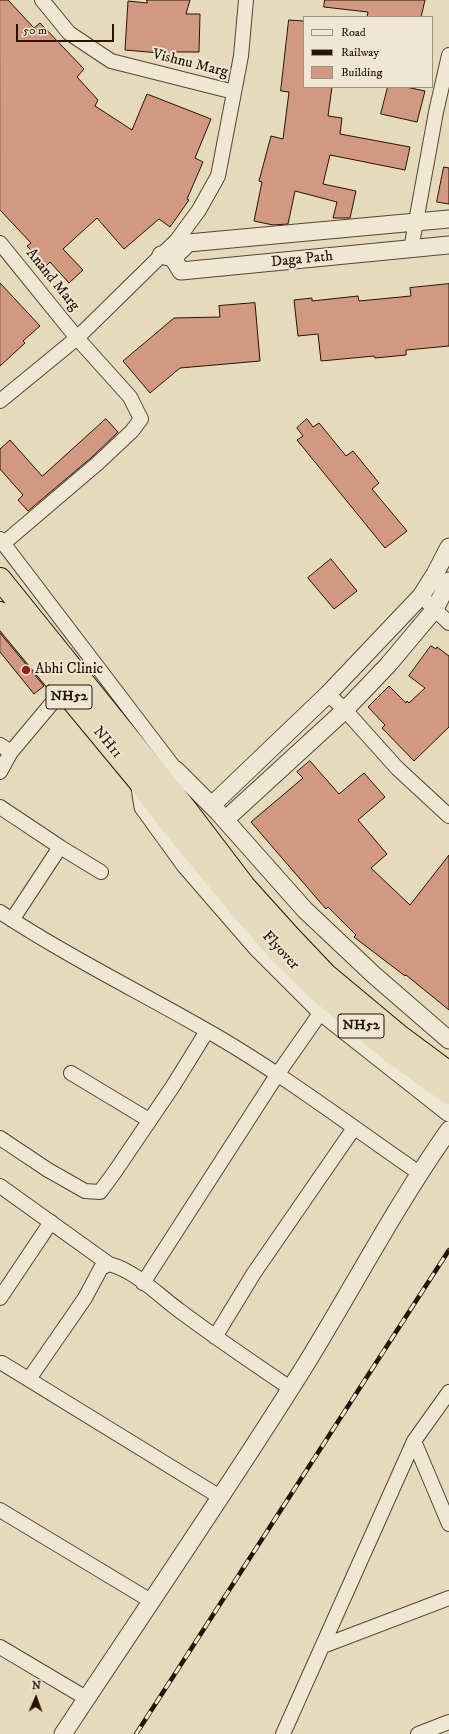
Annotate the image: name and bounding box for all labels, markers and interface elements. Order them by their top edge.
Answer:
scale bar [18,16,116,42]
legend [303,16,433,88]
text: 50 m [23,23,47,38]
text: Road [341,25,366,40]
text: Railway [341,45,379,60]
street label: Vishnu Marg [150,46,230,82]
text: Building [341,65,382,80]
street label: Anand Marg [21,245,83,315]
street label: Daga Path [270,248,334,272]
place label: Abhi Clinic [35,661,103,679]
marker: Abhi Clinic [20,664,32,676]
road number: NH52 [46,685,92,709]
street label: NH11 [89,723,125,763]
street label: Flyover [258,928,302,974]
road number: NH52 [338,1014,384,1038]
north arrow [16,1678,56,1718]
text: N [32,1679,41,1693]

